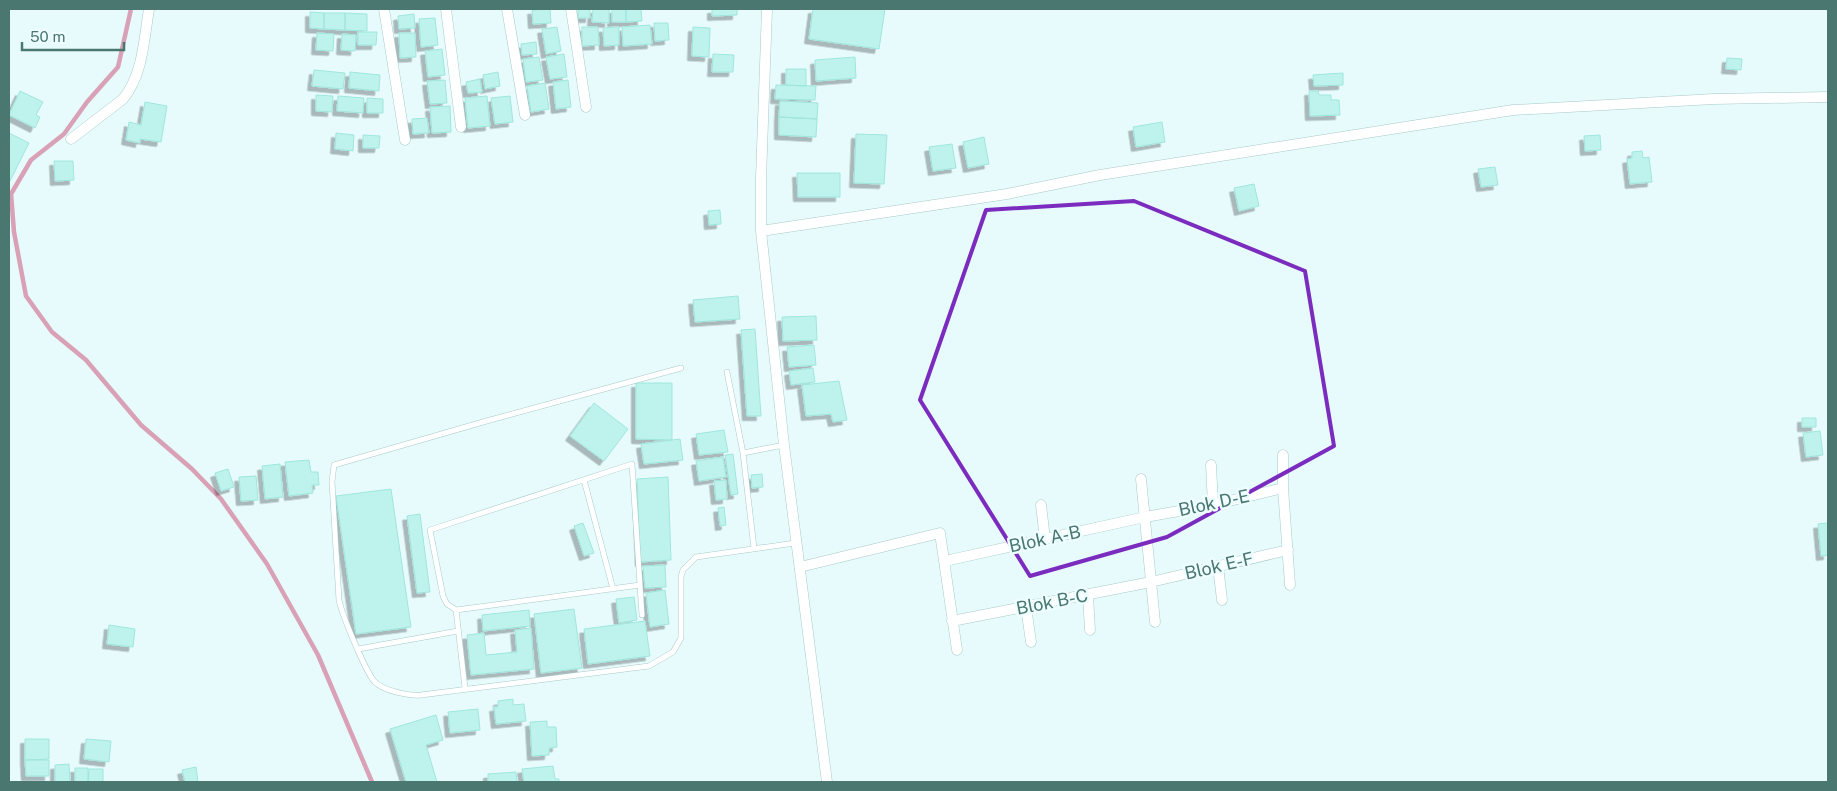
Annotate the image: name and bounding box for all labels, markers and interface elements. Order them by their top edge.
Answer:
scale bar [22,20,125,52]
text: 50 m [30,28,65,45]
street label: Blok D-E [1176,485,1251,520]
street label: Blok A-B [1007,521,1083,556]
street label: Blok E-F [1182,547,1255,584]
street label: Blok B-C [1014,584,1090,619]

